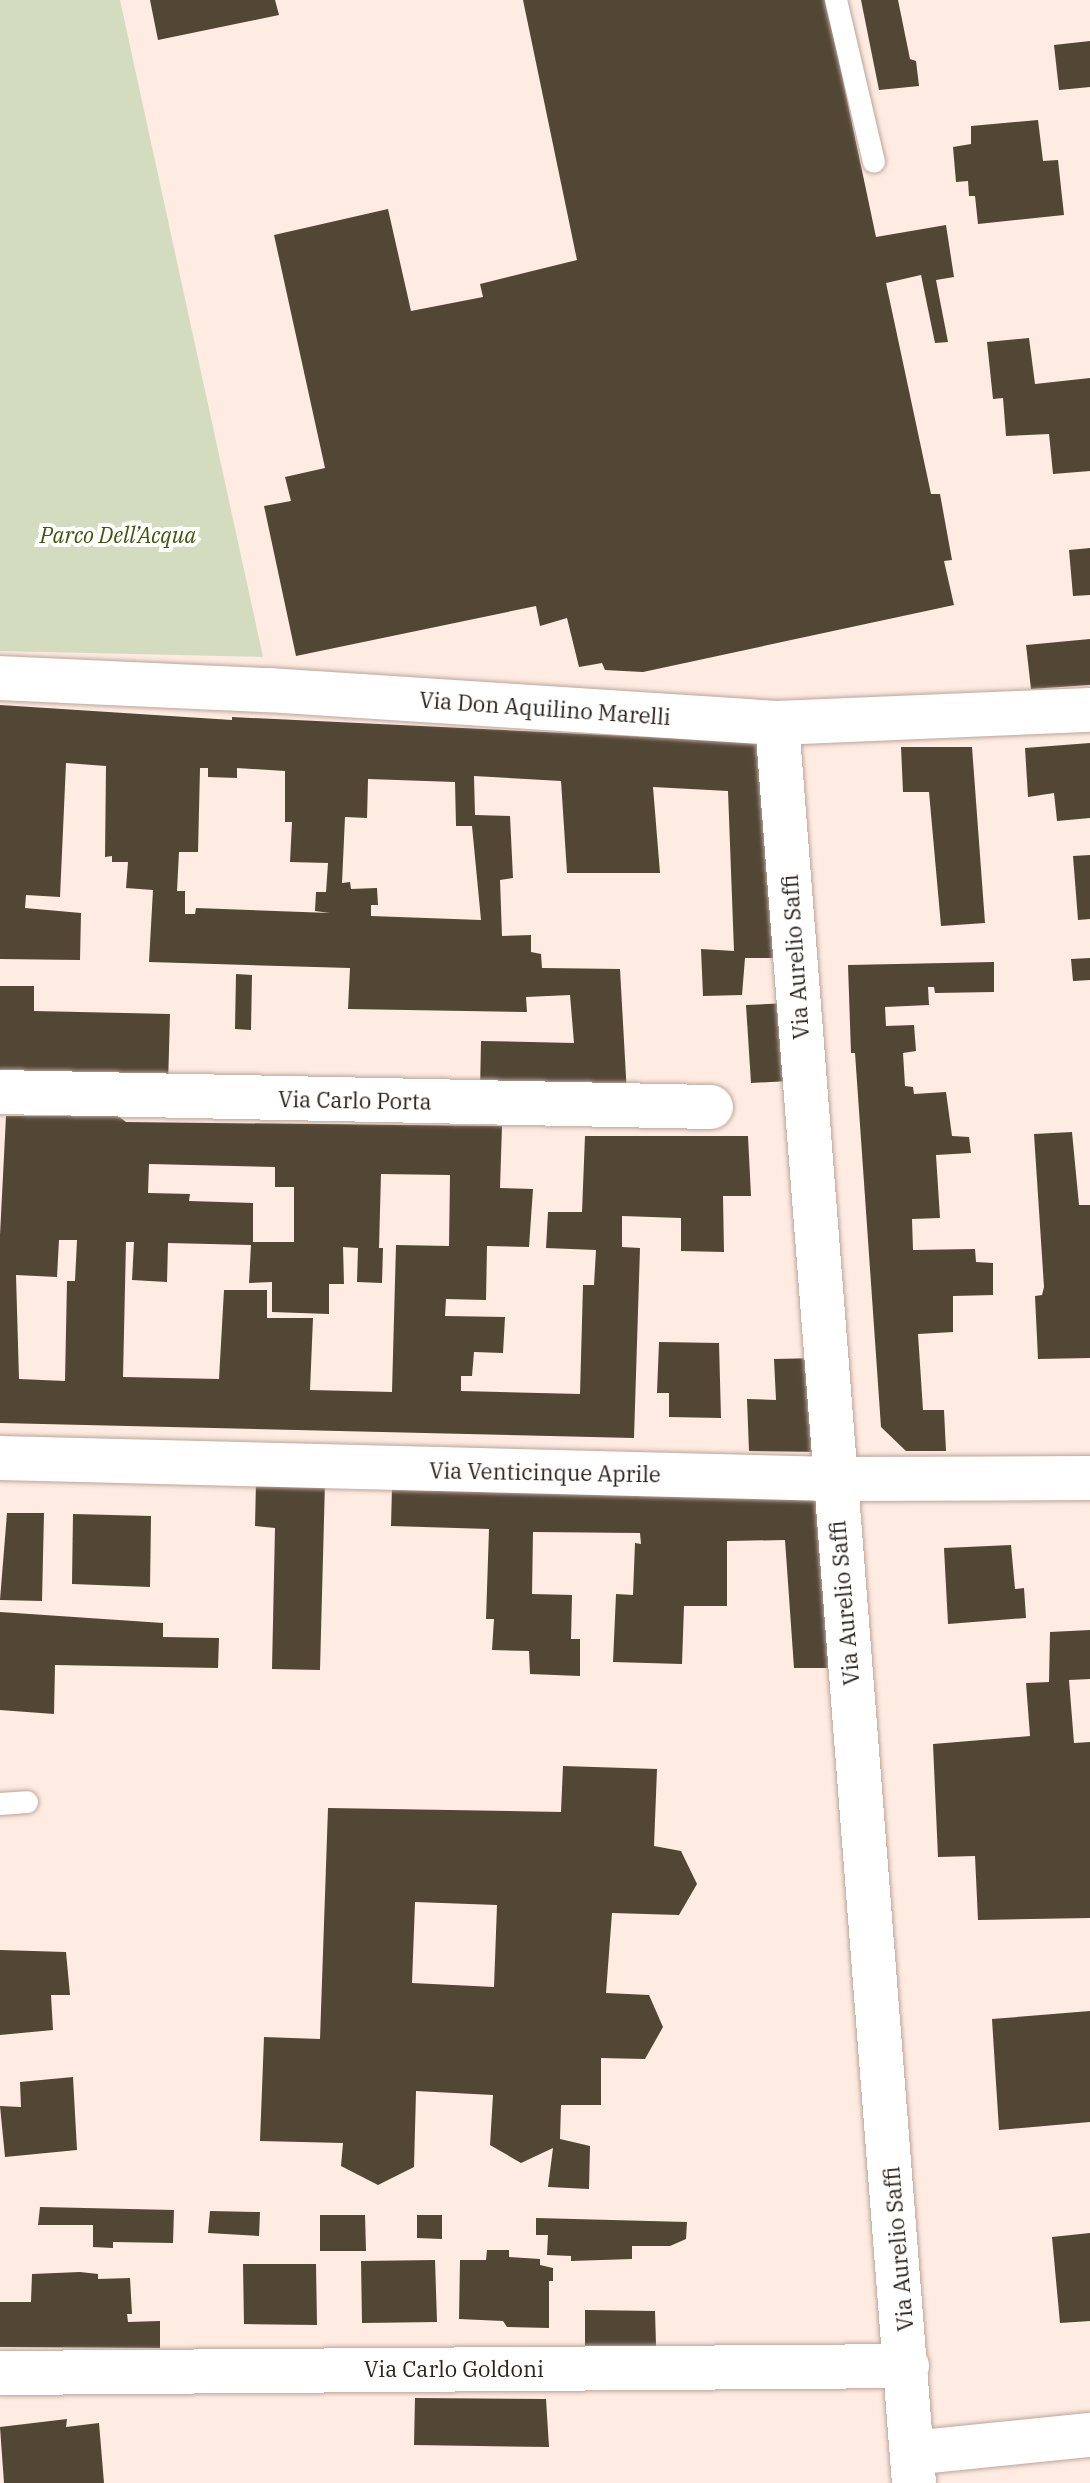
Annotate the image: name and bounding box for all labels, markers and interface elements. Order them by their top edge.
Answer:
park label: Parco Dell’Acqua [40,522,196,548]
street label: Via Don Aquilino Marelli [418,686,672,730]
street label: Via Aurelio Saffi [776,874,814,1040]
street label: Via Carlo Porta [278,1085,432,1115]
street label: Via Venticinque Aprile [429,1457,661,1487]
street label: Via Aurelio Saffi [824,1519,864,1687]
street label: Via Aurelio Saffi [878,2165,918,2333]
street label: Via Carlo Goldoni [364,2356,544,2382]

